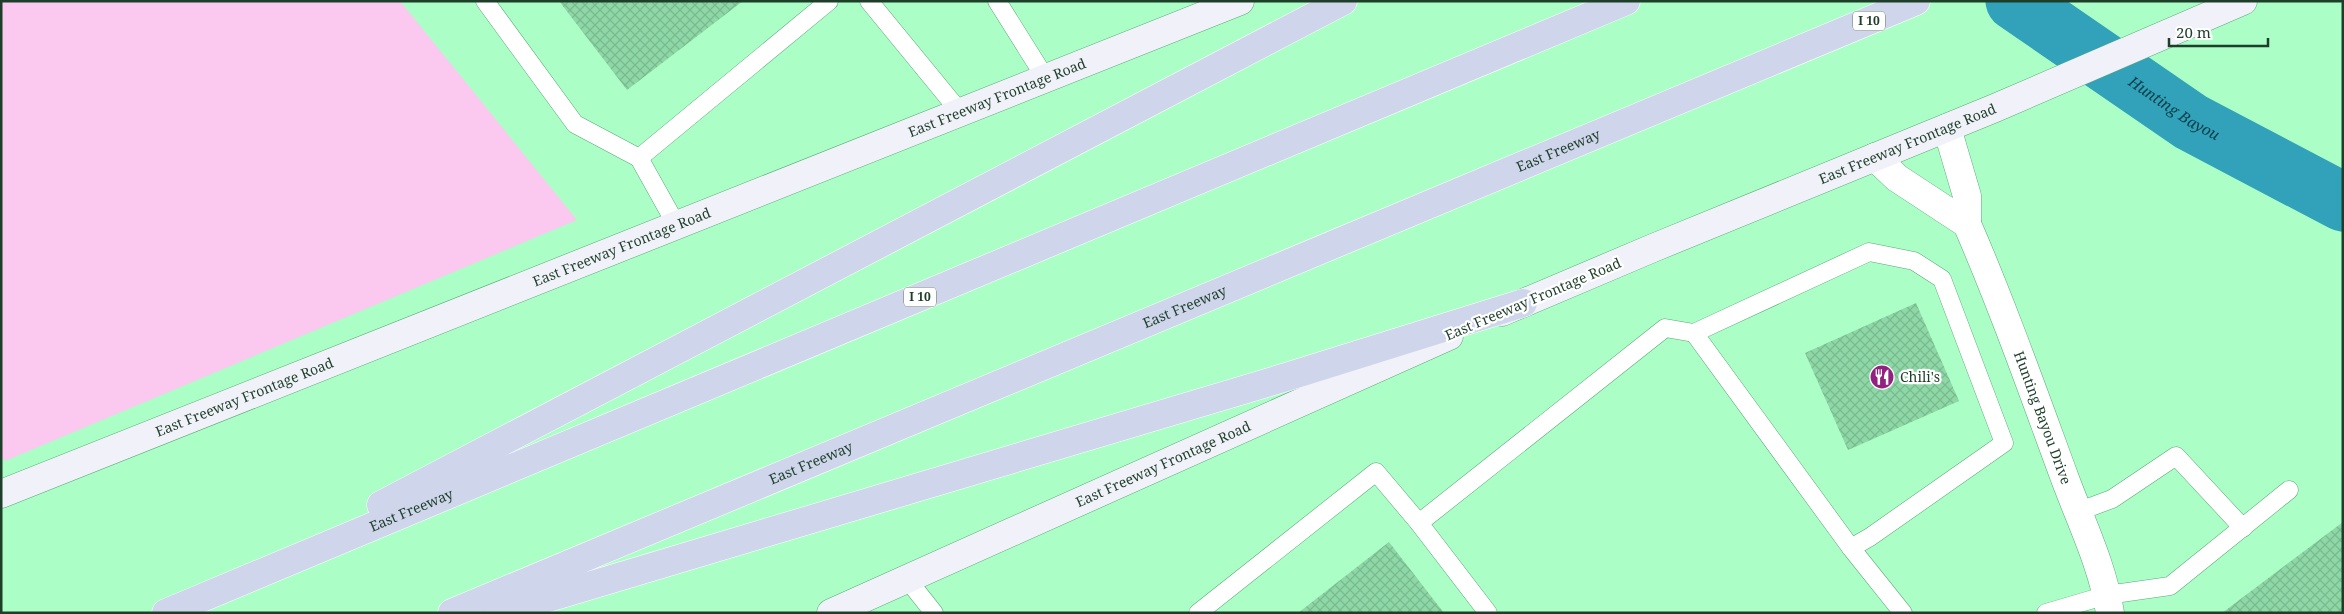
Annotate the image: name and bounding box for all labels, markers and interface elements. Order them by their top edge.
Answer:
road number: I 10 [1853,12,1885,30]
scale bar [2169,15,2268,47]
text: 20 m [2176,22,2211,42]
street label: East Freeway Frontage Road [905,53,1089,141]
water label: Hunting Bayou [2124,70,2223,144]
street label: East Freeway Frontage Road [1816,98,1999,188]
street label: East Freeway [1513,124,1603,176]
street label: East Freeway Frontage Road [530,202,714,291]
street label: East Freeway Frontage Road [1442,253,1624,344]
street label: East Freeway [1140,280,1229,332]
road number: I 10 [904,288,936,306]
street label: Hunting Bayou Drive [2010,348,2076,487]
street label: East Freeway Frontage Road [153,353,336,441]
restaurant icon: Chili's [1869,364,1895,390]
place label: Chili's [1900,367,1940,386]
street label: East Freeway Frontage Road [1072,416,1254,511]
street label: East Freeway [766,437,856,488]
street label: East Freeway [366,484,456,536]

